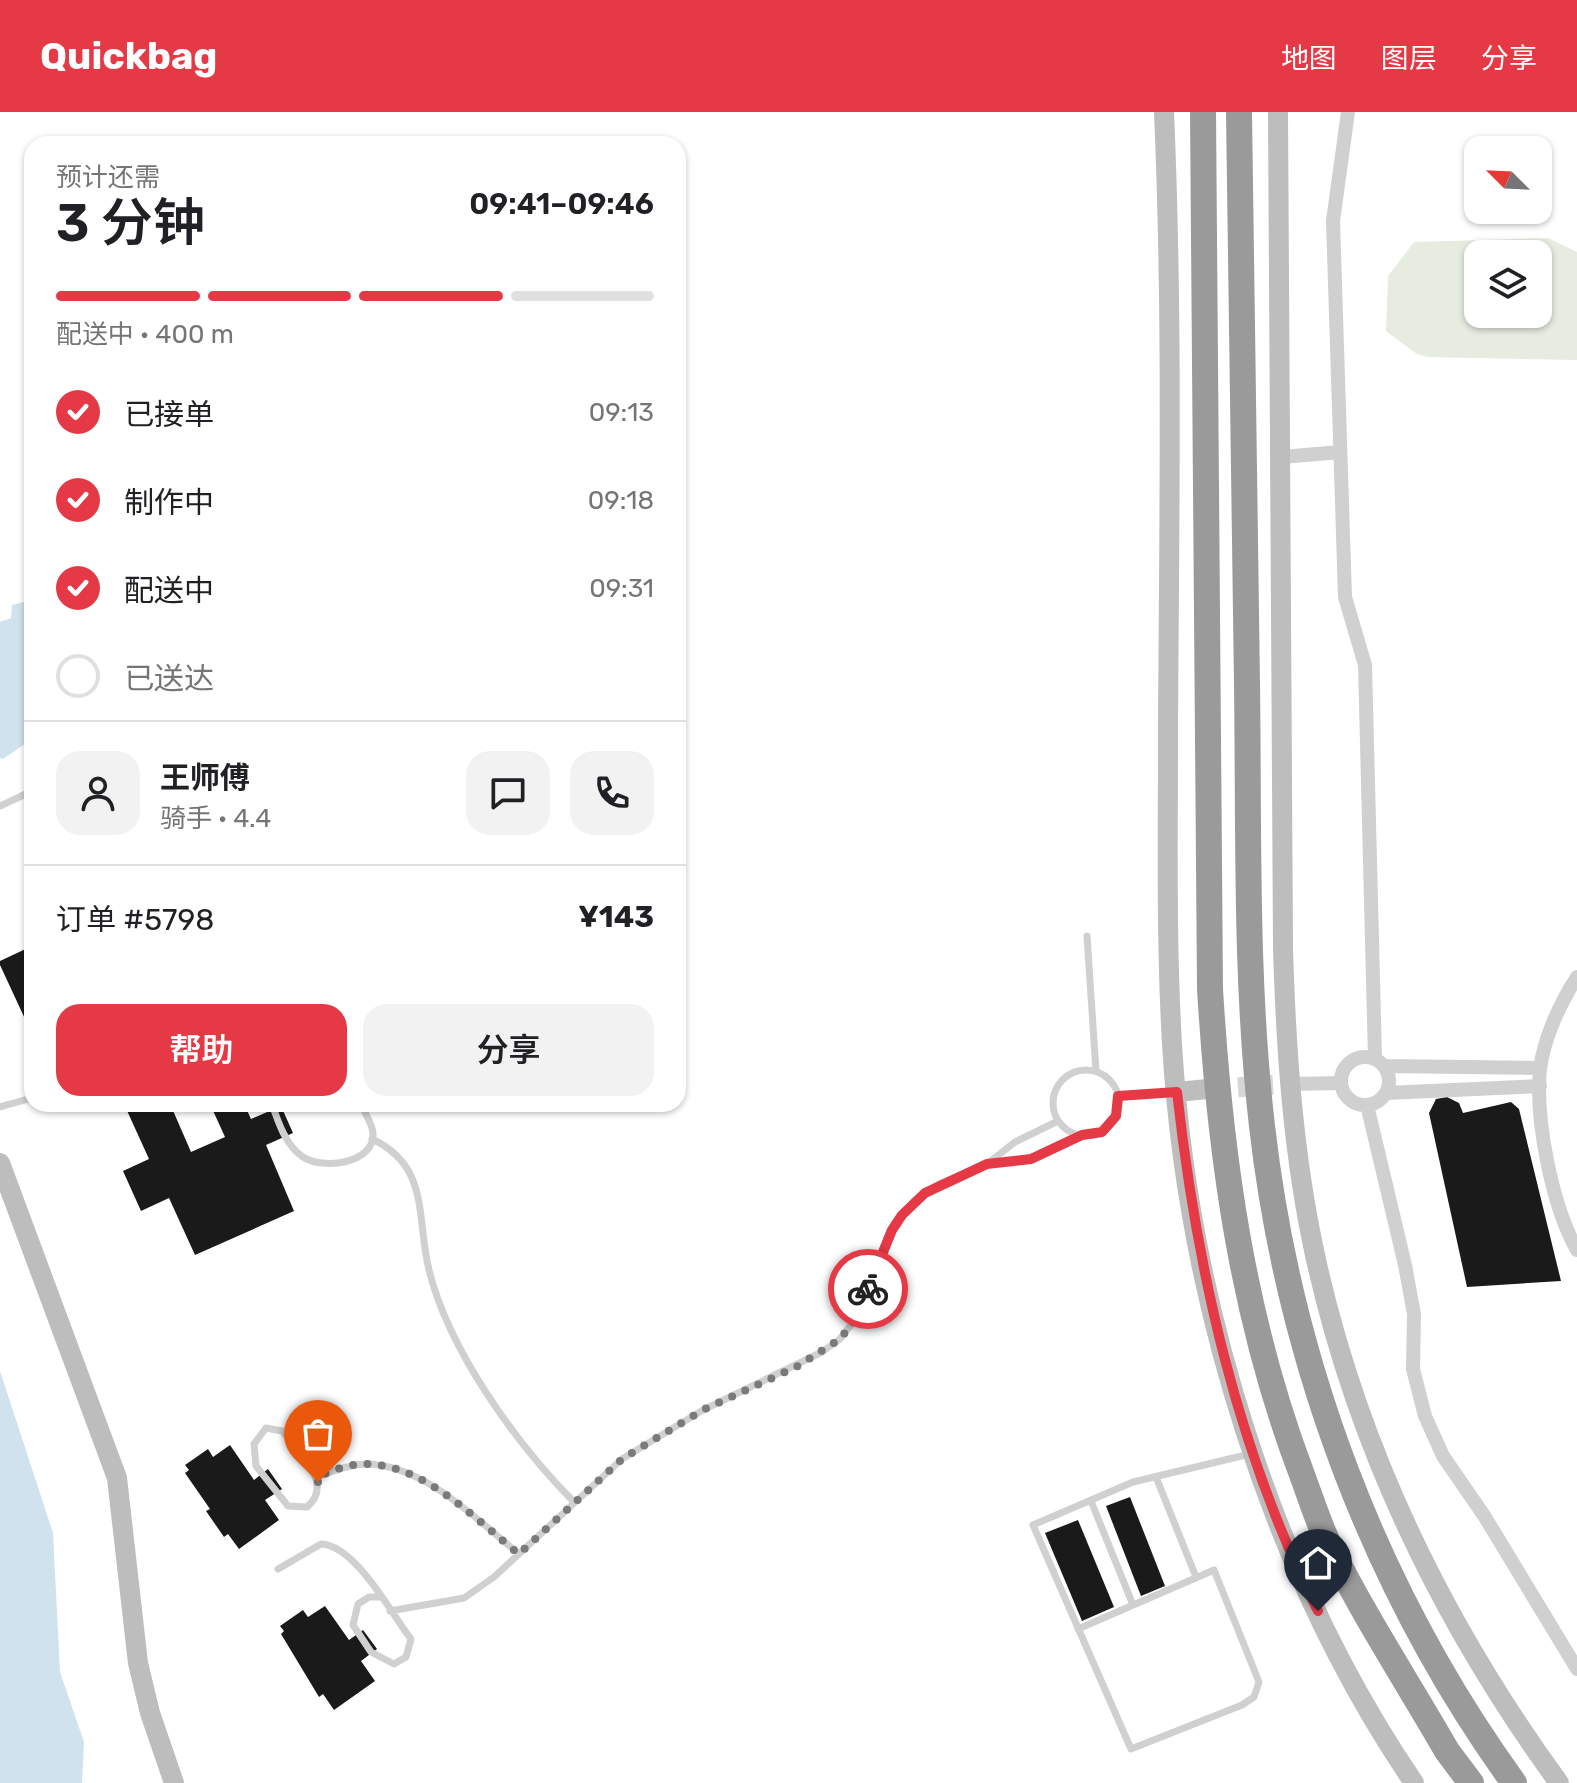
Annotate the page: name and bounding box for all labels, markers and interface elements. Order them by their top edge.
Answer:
text: Quickbag [40,33,217,79]
text: 地图 [1281,42,1337,75]
text: 图层 [1381,42,1437,75]
text: 分享 [1481,42,1537,75]
north arrow [1464,136,1552,224]
map controls [1464,136,1552,328]
text: 预计还需 [56,162,160,193]
text: 09:41–09:46 [469,186,654,222]
text: 3 分钟 [56,192,205,254]
button: layers [1464,240,1552,328]
text: 配送中 · 400 m [56,319,234,350]
icon: check [56,390,100,434]
text: 已接单 [124,397,214,433]
text: 09:13 [589,397,654,428]
icon: check [56,478,100,522]
text: 制作中 [124,485,214,521]
text: 09:18 [588,485,654,516]
icon: check [56,566,100,610]
text: 配送中 [124,573,214,609]
text: 09:31 [589,573,654,604]
text: 已送达 [124,661,214,697]
button: person [56,751,140,835]
button: chat [466,751,550,835]
button: phone [570,751,654,835]
text: 王师傅 [160,760,250,796]
text: 骑手 · 4.4 [160,803,271,834]
text: ¥143 [578,899,654,935]
text: 订单 #5798 [56,902,214,938]
button: 帮助 [56,1004,347,1096]
button: 分享 [363,1004,654,1096]
courier [828,1249,908,1329]
icon: bike [846,1267,890,1311]
pin [284,1400,352,1482]
icon: bag [296,1412,340,1456]
pin [1284,1529,1352,1611]
icon: home [1296,1541,1340,1585]

